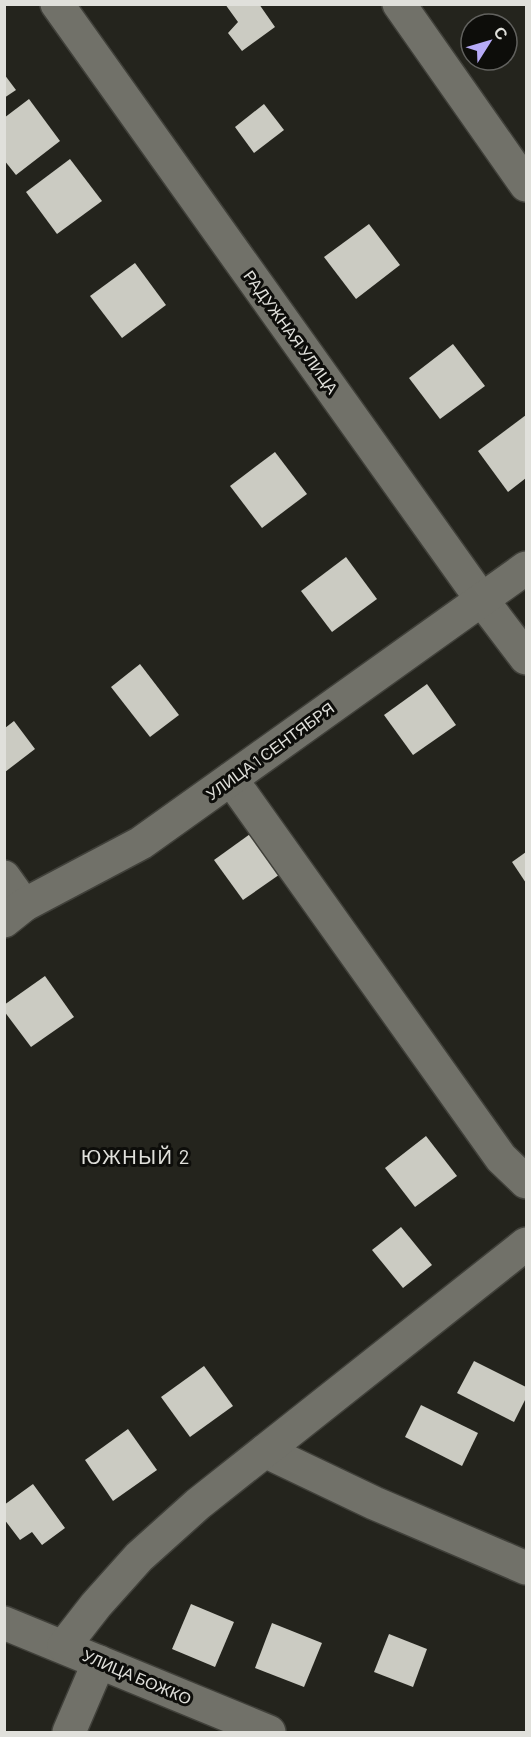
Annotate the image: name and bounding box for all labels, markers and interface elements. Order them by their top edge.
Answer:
north arrow [459,12,519,72]
text: С [490,22,513,43]
street label: РАДУЖНАЯ УЛИЦА [240,266,343,397]
street label: УЛИЦА 1 СЕНТЯБРЯ [202,698,337,803]
district label: ЮЖНЫЙ 2 [81,1144,191,1168]
street label: УЛИЦА БОЖКО [80,1645,194,1708]

